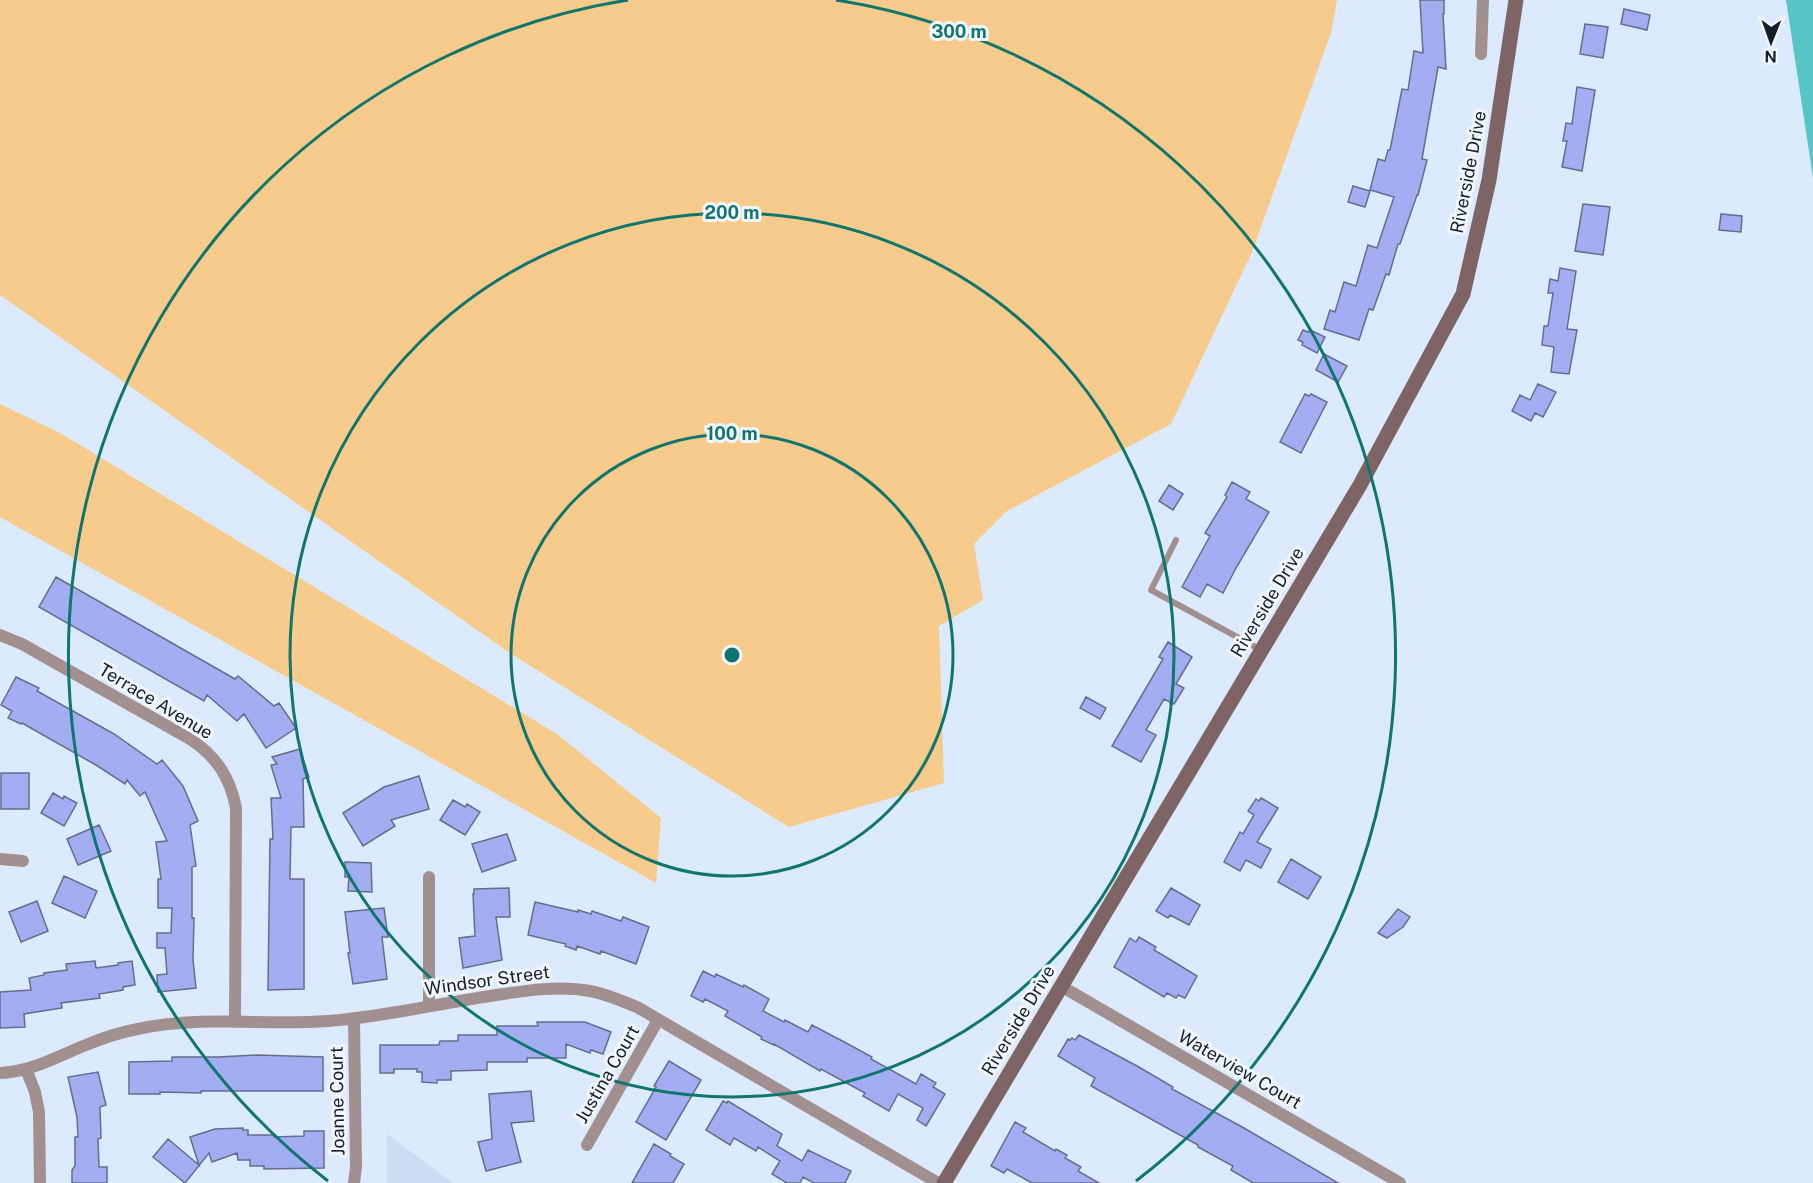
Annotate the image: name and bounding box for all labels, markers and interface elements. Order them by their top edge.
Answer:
north arrow [1741,12,1801,72]
text: 300 m [931,21,987,42]
text: N [1764,47,1777,66]
street label: Riverside Drive [1446,109,1490,235]
text: 200 m [705,202,759,223]
text: 100 m [706,423,758,444]
street label: Riverside Drive [1226,543,1308,661]
centre of rings [722,645,742,665]
street label: Terrace Avenue [95,659,217,743]
street label: Windsor Street [423,961,551,999]
street label: Riverside Drive [977,961,1059,1079]
street label: Justina Court [571,1021,643,1127]
street label: Waterview Court [1175,1025,1305,1113]
street label: Joanne Court [326,1046,348,1156]

